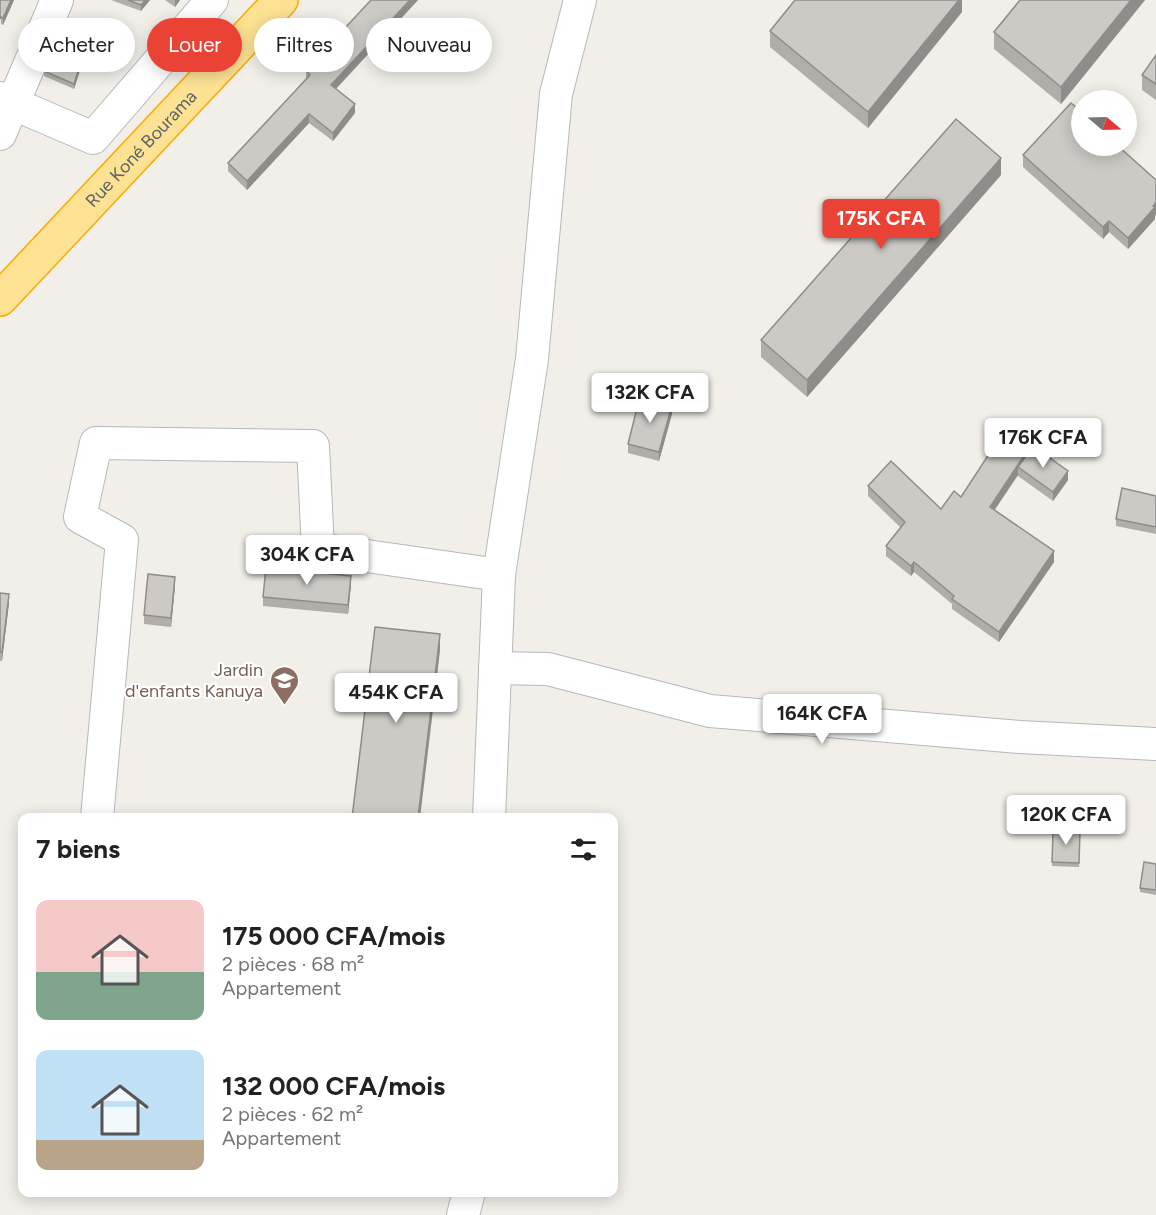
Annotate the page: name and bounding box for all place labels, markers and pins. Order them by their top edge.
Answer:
pin: 175K CFA [819,199,943,250]
pin: 132K CFA [588,373,712,424]
pin: 176K CFA [981,418,1105,469]
pin: 304K CFA [245,535,369,586]
place label: Jardin d'enfants Kanuya [125,659,263,702]
school or university icon: Jardin d'enfants Kanuya [268,664,300,706]
pin: 454K CFA [334,673,458,724]
pin: 164K CFA [760,694,884,745]
pin: 120K CFA [1004,795,1128,846]

